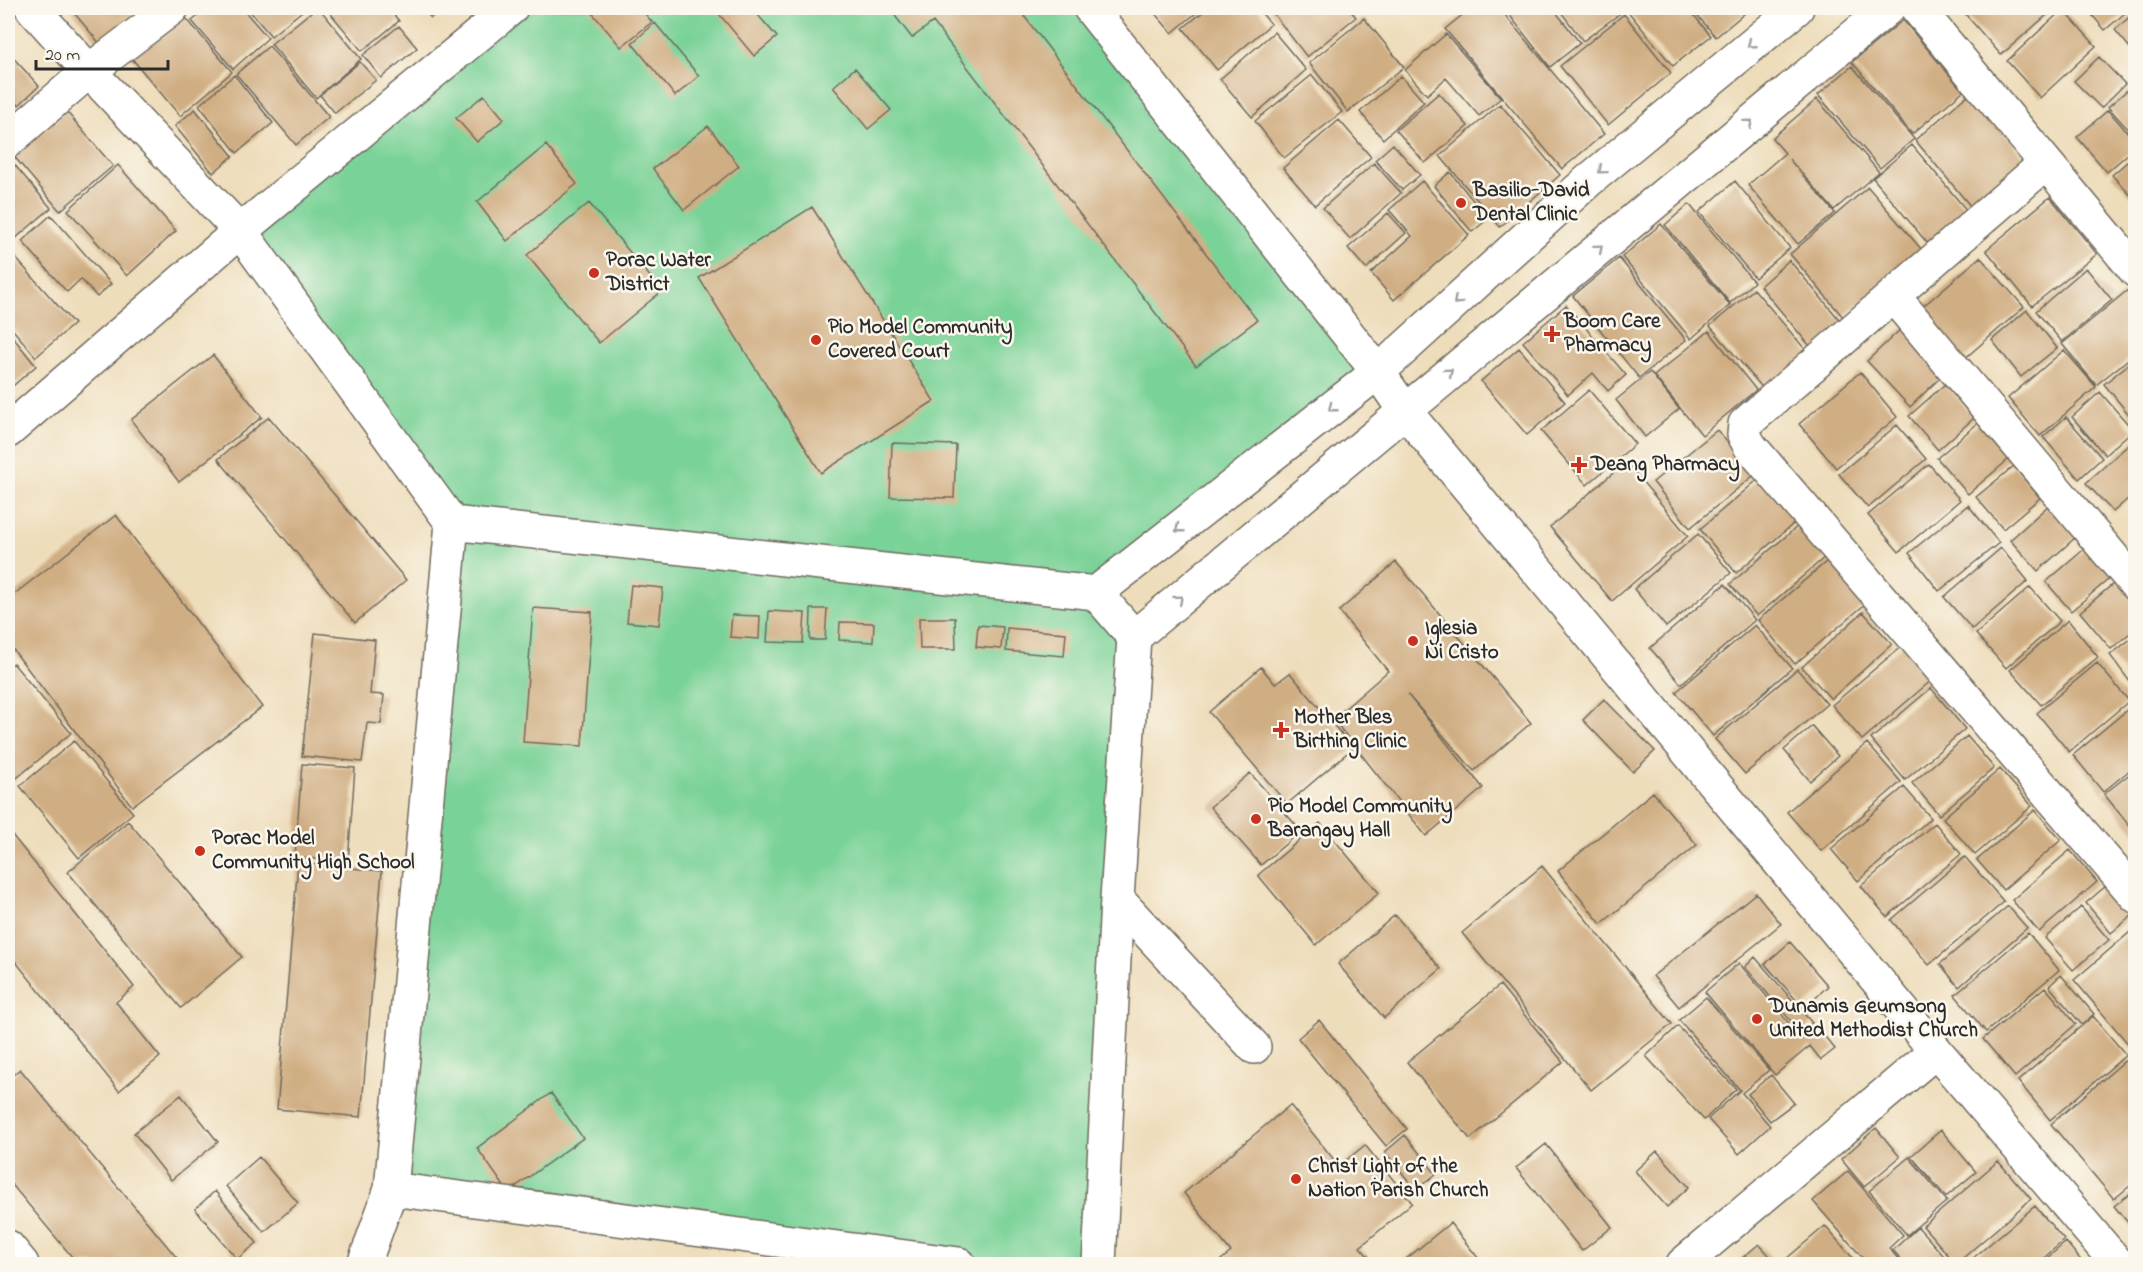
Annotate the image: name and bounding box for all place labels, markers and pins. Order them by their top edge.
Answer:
place label: Basilio-David Dental Clinic [1472,176,1590,230]
marker: Basilio-David Dental Clinic [1454,196,1468,210]
place label: Porac Water District [605,246,711,300]
marker: Porac Water District [587,266,601,280]
place label: Boom Care Pharmacy [1563,307,1661,363]
place label: Pio Model Community Covered Court [828,313,1013,367]
marker: Boom Care Pharmacy [1545,327,1559,341]
marker: Pio Model Community Covered Court [809,333,823,347]
place label: Deang Pharmacy [1590,450,1740,482]
marker: Deang Pharmacy [1572,458,1586,472]
place label: Iglesia Ni Cristo [1425,614,1499,668]
marker: Iglesia Ni Cristo [1406,634,1420,648]
place label: Mother Bles Birthing Clinic [1293,703,1407,759]
marker: Mother Bles Birthing Clinic [1272,721,1290,739]
place label: Pio Model Community Barangay Hall [1267,792,1453,848]
marker: Pio Model Community Barangay Hall [1249,812,1263,826]
place label: Porac Model Community High School [212,824,415,880]
marker: Porac Model Community High School [193,844,207,858]
place label: Dunamis Geumsong United Methodist Church [1768,992,1978,1046]
marker: Dunamis Geumsong United Methodist Church [1750,1012,1764,1026]
place label: Christ Light of the Nation Parish Church [1308,1152,1489,1206]
marker: Christ Light of the Nation Parish Church [1289,1172,1303,1186]

